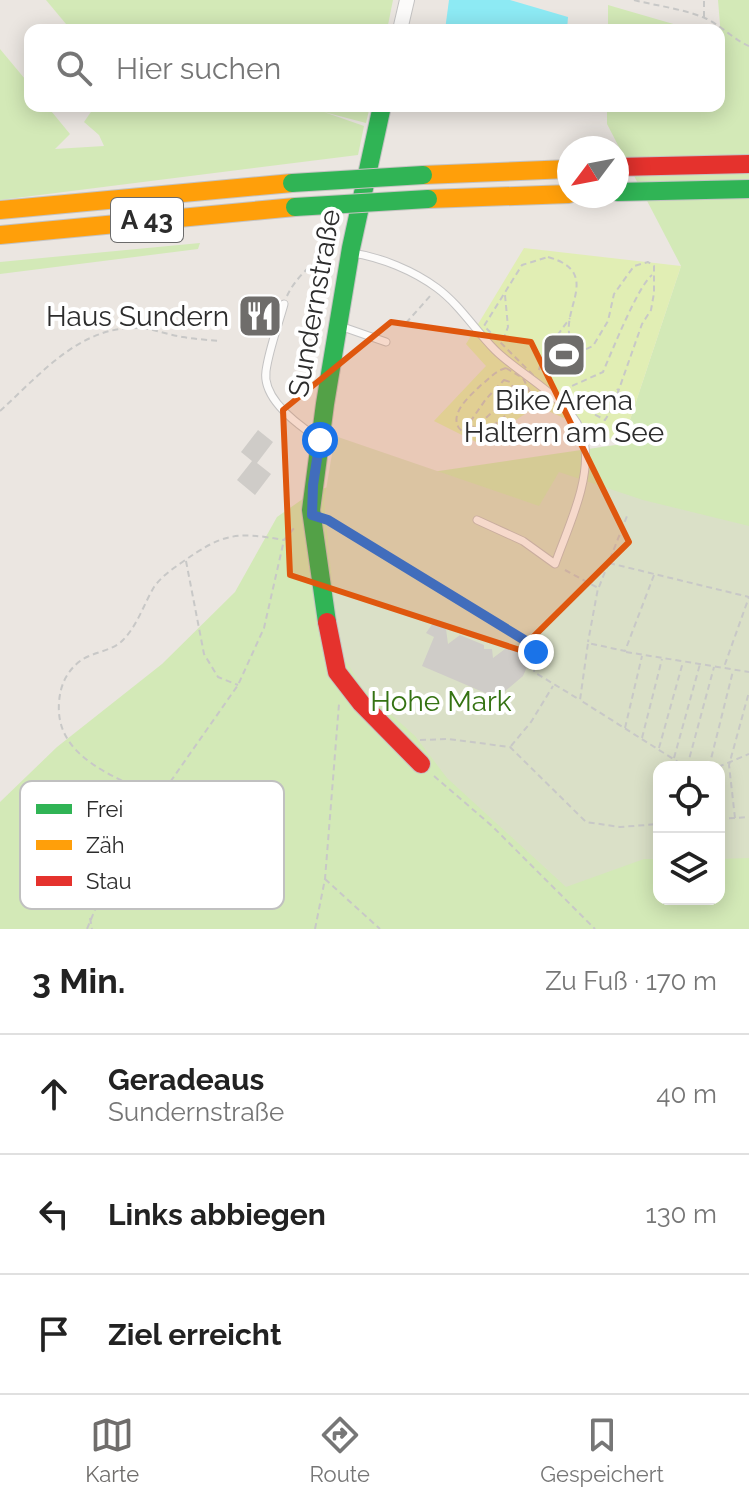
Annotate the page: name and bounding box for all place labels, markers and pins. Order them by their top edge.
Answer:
restaurant icon: Haus Sundern [236,292,284,340]
place label: Haus Sundern [46,300,229,333]
sports icon: Bike Arena Haltern am See [540,331,588,379]
place label: Bike Arena Haltern am See [464,384,664,449]

